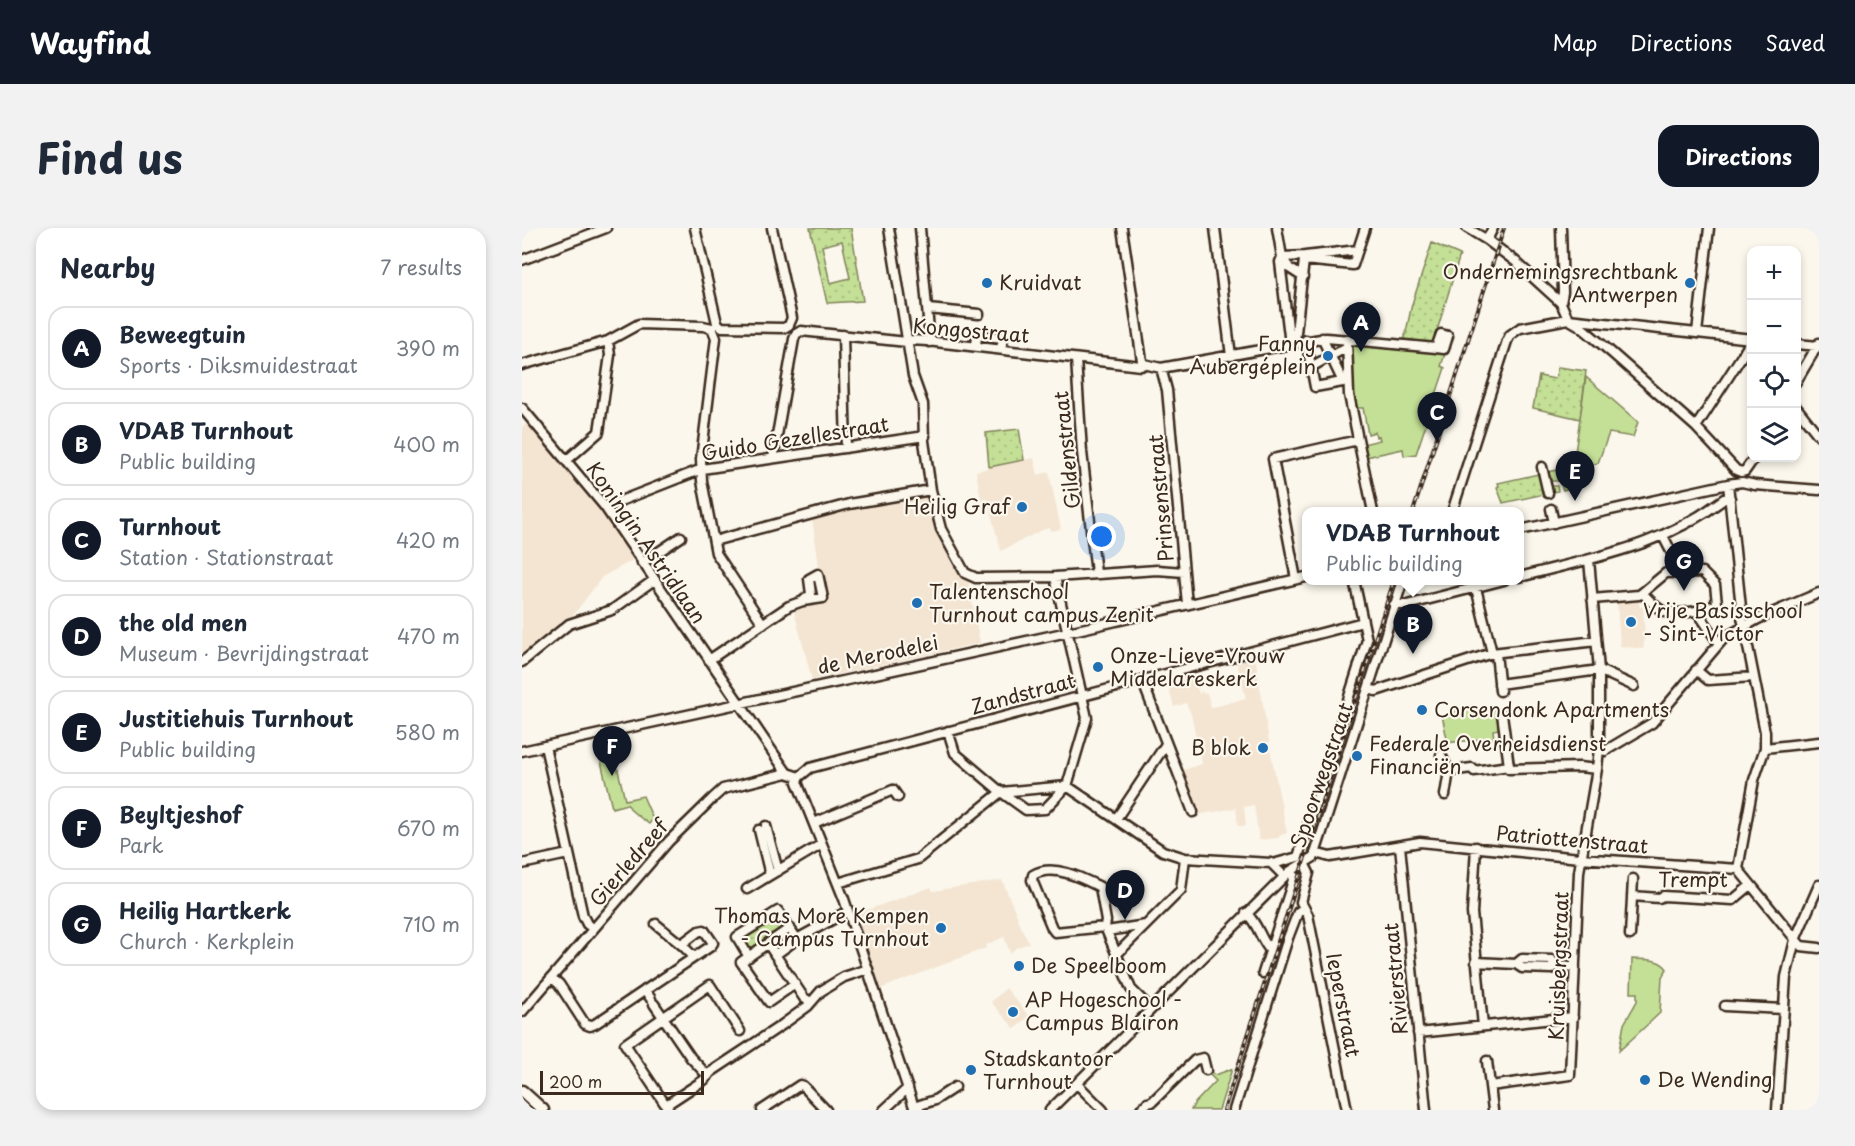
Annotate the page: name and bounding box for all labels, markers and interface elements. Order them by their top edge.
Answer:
text: Wayfind [30,21,151,64]
text: Map [1552,26,1597,58]
text: Directions [1630,26,1732,58]
text: Saved [1765,26,1825,58]
text: Find us [36,125,183,188]
button: Directions [1658,125,1819,187]
map controls [1747,246,1801,462]
button: + [1747,246,1801,300]
text: Nearby [60,248,155,287]
text: 7 results [380,252,462,282]
place label: Ondernemingsrechtbank Antwerpen [1443,256,1678,309]
place label: Kruidvat [999,267,1081,297]
marker: Kruidvat [980,276,994,290]
marker: Ondernemingsrechtbank Antwerpen [1683,276,1697,290]
button: − [1747,300,1801,354]
pin: A [1342,302,1380,352]
street label: Kongostraat [912,310,1031,350]
text: Beweegtuin [119,317,246,350]
place label: Fanny Aubergéplein [1190,328,1316,381]
text: A [74,333,89,363]
text: 390 m [396,333,460,363]
marker: Fanny Aubergéplein [1321,349,1335,363]
text: Sports · Diksmuidestraat [119,350,358,380]
button: locate [1747,354,1801,408]
street label: Gildenstraat [1045,390,1087,510]
pin: C [1418,392,1456,442]
street label: Guido Gezellestraat [699,408,891,468]
button: layers [1747,408,1801,462]
text: VDAB Turnhout [119,413,293,446]
text: B [75,429,88,459]
text: 400 m [393,429,460,459]
street label: Prinsenstraat [1140,433,1181,563]
text: Public building [119,446,256,476]
pin: E [1556,452,1594,501]
street label: Koningin Astridlaan [580,455,714,629]
place label: Heilig Graf [904,491,1012,521]
marker: Heilig Graf [1015,500,1029,514]
popup [1302,507,1524,585]
text: Turnhout [119,509,221,542]
text: VDAB Turnhout [1326,515,1500,548]
your location [1087,522,1116,551]
text: C [74,525,89,555]
text: 420 m [396,525,460,555]
text: Station · Stationstraat [119,542,333,572]
pin: G [1664,542,1704,591]
text: Public building [1326,548,1463,578]
place label: Talentenschool Turnhout campus Zenit [929,576,1154,629]
place label: Vrije Basisschool - Sint-Victor [1643,595,1803,648]
marker: Talentenschool Turnhout campus Zenit [910,596,924,610]
pin: B [1394,604,1432,654]
text: the old men [119,605,248,638]
marker: Vrije Basisschool - Sint-Victor [1624,615,1638,629]
text: D [74,621,89,651]
text: 470 m [397,621,460,651]
street label: de Merodelei [815,627,941,681]
text: Museum · Bevrijdingstraat [119,638,369,668]
place label: Onze-Lieve-Vrouw Middelareskerk [1110,640,1285,693]
marker: Onze-Lieve-Vrouw Middelareskerk [1091,660,1105,674]
street label: Zandstraat [967,665,1078,721]
place label: Corsendonk Apartments [1434,694,1669,724]
street label: Spoorwegstraat [1282,698,1360,851]
text: Justitiehuis Turnhout [119,701,354,734]
marker: Corsendonk Apartments [1415,703,1429,717]
text: E [75,717,88,747]
text: 580 m [395,717,460,747]
pin: F [592,726,632,776]
place label: Federale Overheidsdienst Financiën [1369,728,1606,781]
place label: B blok [1191,732,1251,762]
text: Public building [119,734,256,764]
marker: B blok [1256,741,1270,755]
marker: Federale Overheidsdienst Financiën [1350,749,1364,763]
text: Beyltjeshof [119,797,242,830]
street label: Gierledreef [582,811,676,913]
text: F [76,813,87,843]
text: 670 m [397,813,460,843]
street label: Patriottenstraat [1495,817,1649,861]
text: Park [119,830,164,860]
street label: Trempt [1658,864,1728,894]
pin: D [1106,870,1144,920]
street label: Kruisbergstraat [1540,891,1576,1041]
text: Heilig Hartkerk [119,893,291,926]
place label: Thomas More Kempen - Campus Turnhout [714,900,929,953]
text: G [73,909,90,939]
text: 710 m [403,909,460,939]
marker: Thomas More Kempen - Campus Turnhout [934,921,948,935]
street label: Rivierstraat [1375,922,1415,1036]
text: Church · Kerkplein [119,926,295,956]
place label: De Speelboom [1031,950,1167,980]
street label: Ieperstraat [1319,950,1369,1060]
marker: De Speelboom [1012,959,1026,973]
place label: AP Hogeschool - Campus Blairon [1025,984,1182,1037]
marker: AP Hogeschool - Campus Blairon [1006,1005,1020,1019]
place label: Stadskantoor Turnhout [983,1043,1114,1096]
marker: Stadskantoor Turnhout [964,1063,978,1077]
place label: De Wending [1657,1064,1773,1094]
scale bar [540,1068,704,1096]
text: 200 m [549,1069,602,1093]
marker: De Wending [1638,1073,1652,1087]

